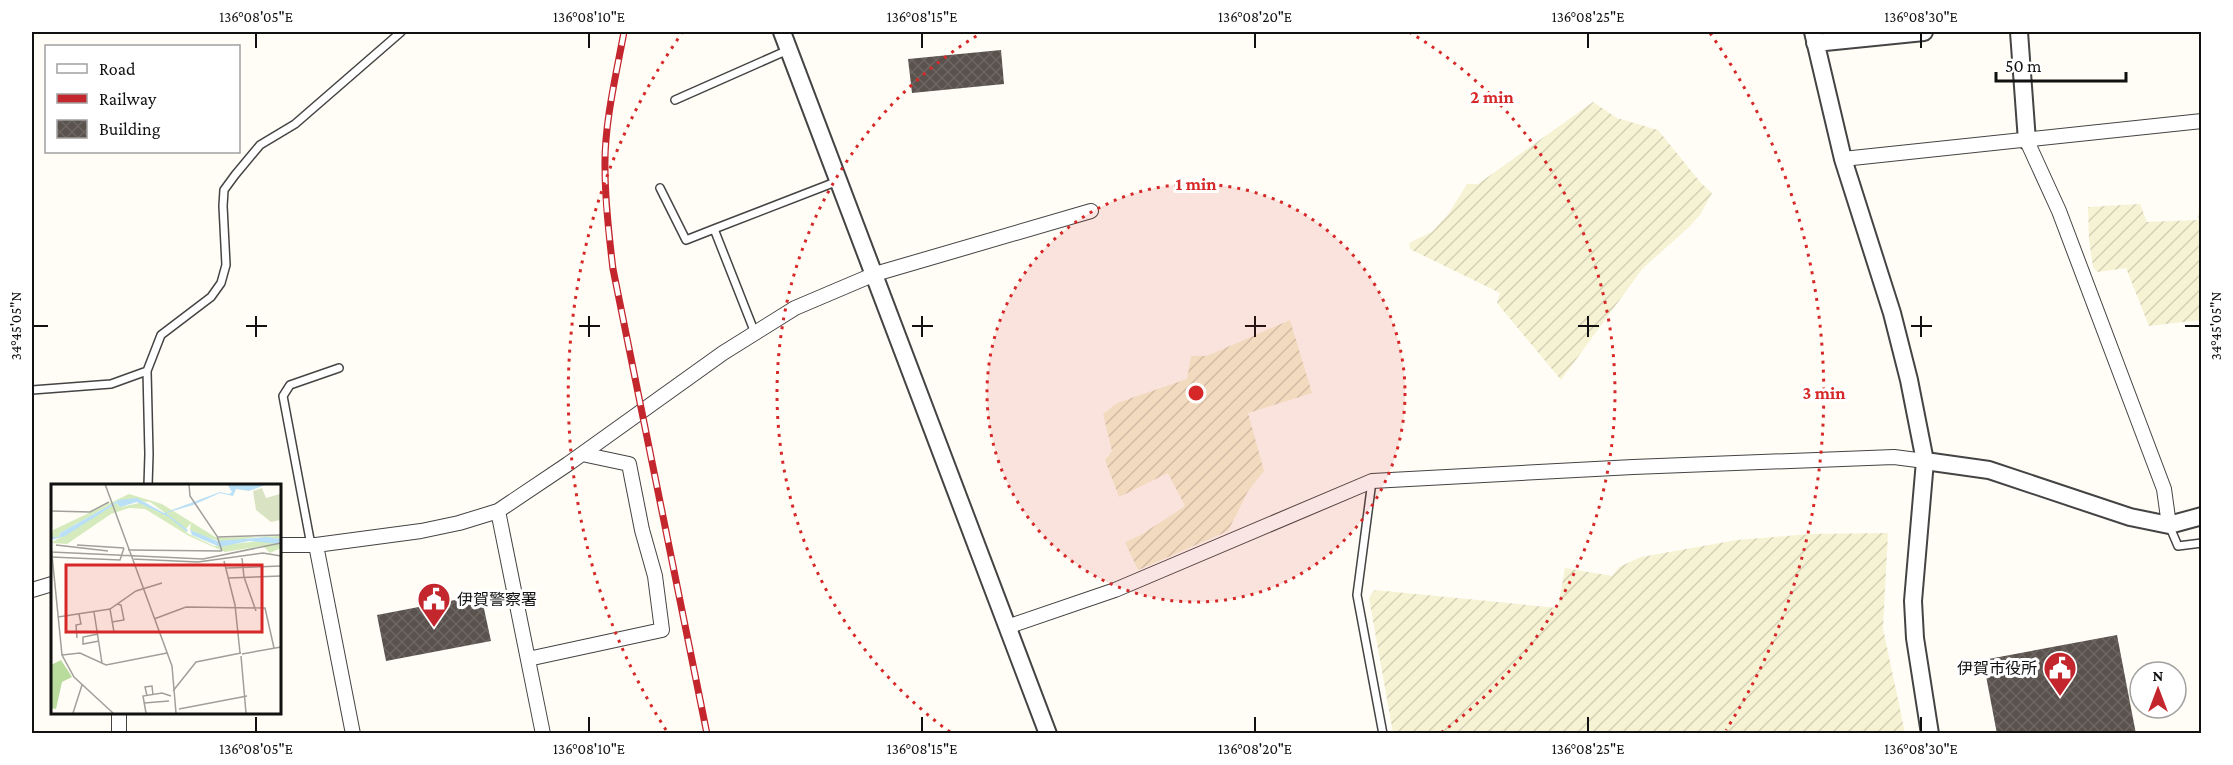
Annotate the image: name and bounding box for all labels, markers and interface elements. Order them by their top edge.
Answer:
text: 136°08'05"E [219,9,293,25]
text: 136°08'10"E [553,9,625,25]
text: 136°08'15"E [887,9,957,25]
text: 136°08'20"E [1218,9,1292,25]
text: 136°08'25"E [1552,9,1624,25]
text: 136°08'30"E [1884,9,1958,25]
legend [45,45,240,153]
scale bar [1996,45,2126,83]
text: 50 m [2005,56,2042,76]
text: Road [99,59,136,79]
text: 2 min [1470,87,1514,107]
text: Railway [99,89,157,109]
text: Building [99,119,161,139]
text: 1 min [1176,174,1217,194]
text: 34°45'05"N [8,292,24,360]
text: 34°45'05"N [2208,292,2224,360]
centre of rings [1186,383,1206,403]
text: 3 min [1802,383,1846,403]
inset map [51,484,280,714]
public building icon: 伊賀警察署 [416,581,452,628]
place label: 伊賀警察署 [457,591,537,608]
public building icon: 伊賀市役所 [2042,650,2078,697]
place label: 伊賀市役所 [1957,660,2037,677]
north arrow [2128,660,2188,720]
text: N [2153,667,2164,684]
text: 136°08'05"E [219,741,293,757]
text: 136°08'10"E [553,741,625,757]
text: 136°08'15"E [887,741,957,757]
text: 136°08'20"E [1218,741,1292,757]
text: 136°08'25"E [1552,741,1624,757]
text: 136°08'30"E [1884,741,1958,757]

